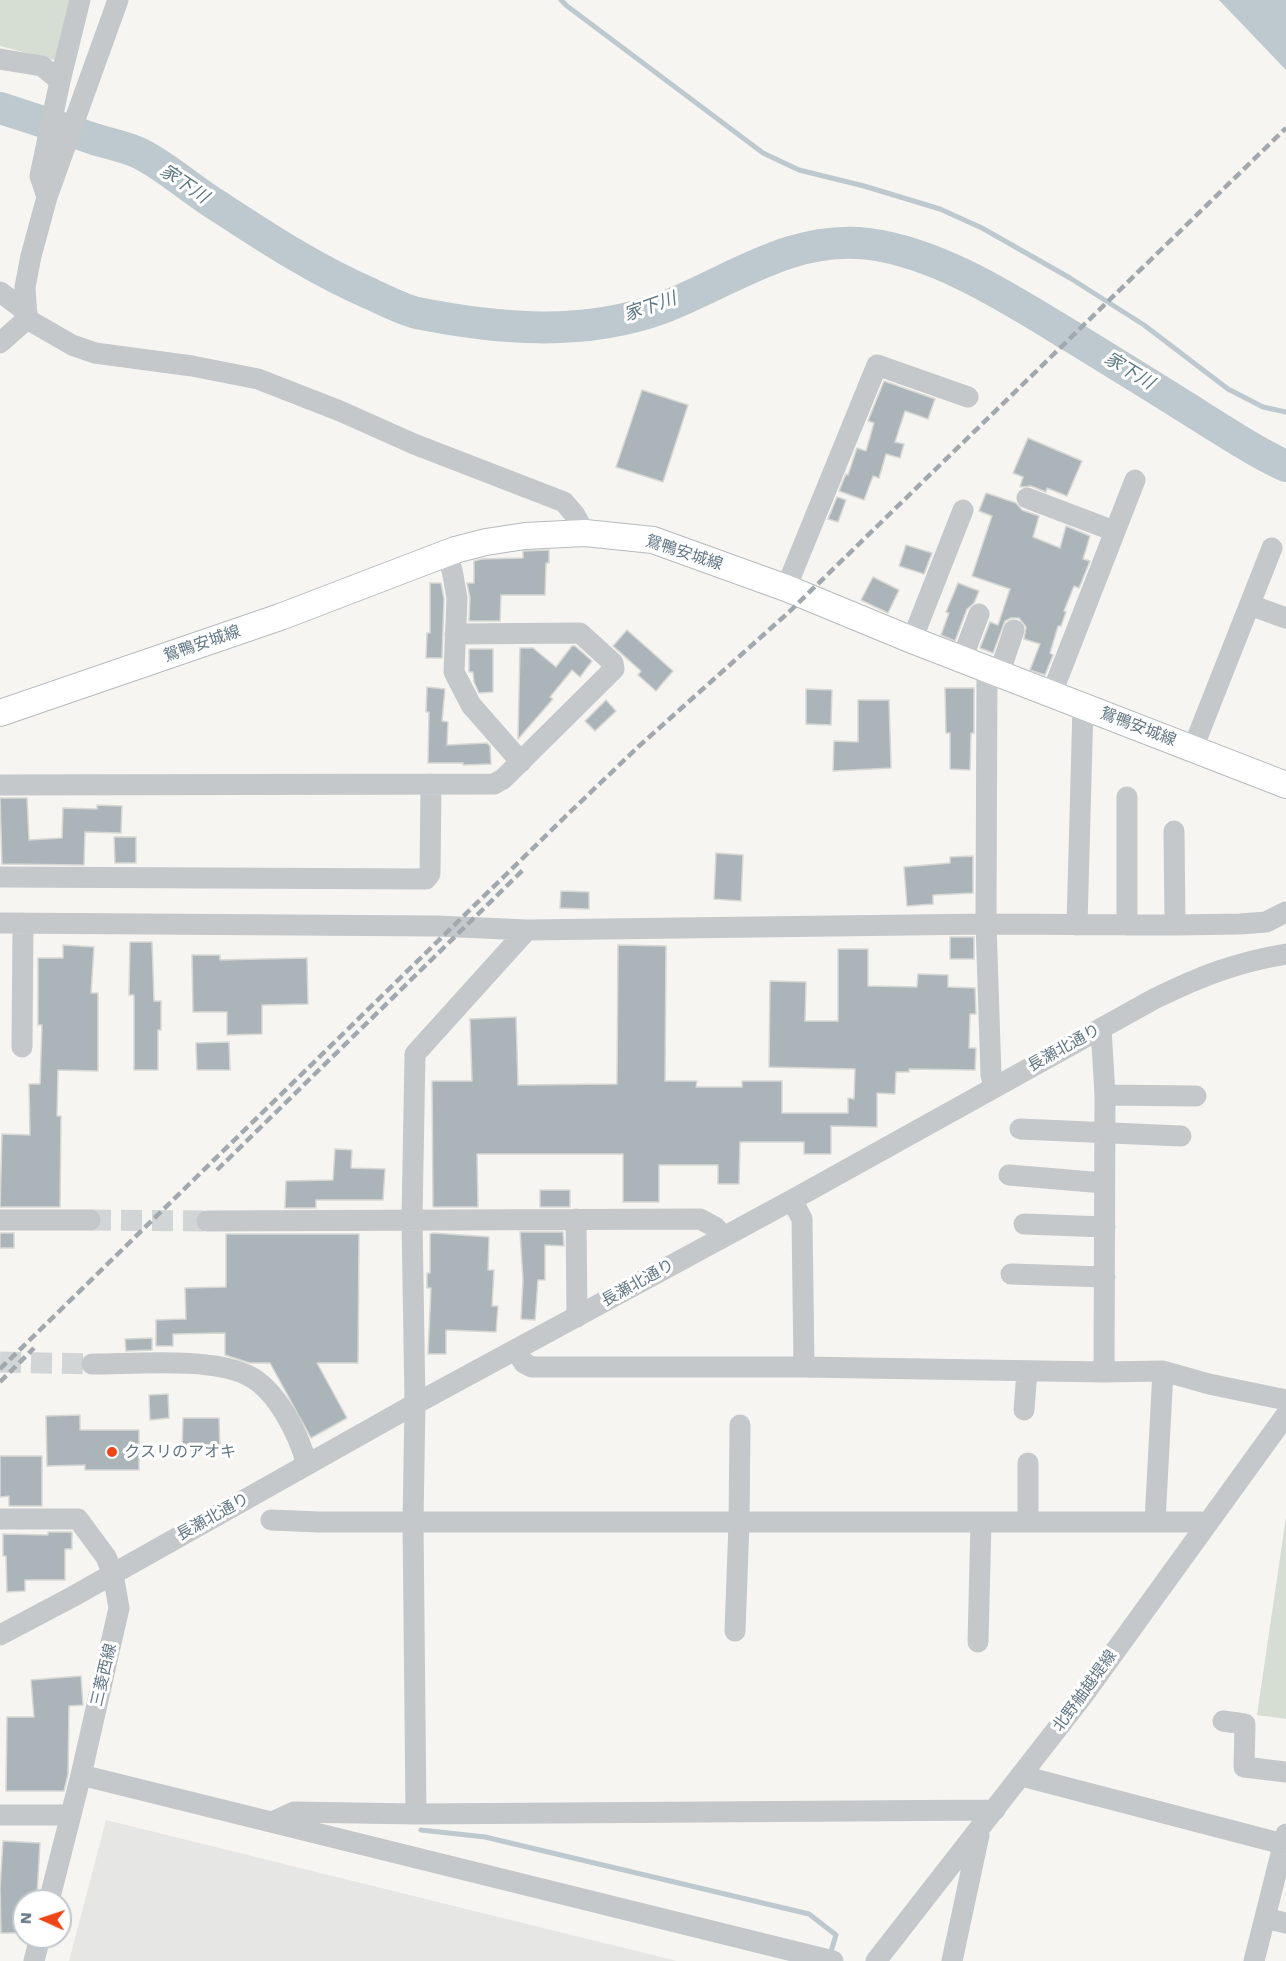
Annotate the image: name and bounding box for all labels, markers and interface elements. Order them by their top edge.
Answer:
water label: 家下川 [156,160,212,208]
water label: 家下川 [621,288,679,326]
water label: 家下川 [1100,348,1158,394]
street label: 鴛鴨安城線 [643,532,725,574]
street label: 鴛鴨安城線 [161,622,243,666]
street label: 鴛鴨安城線 [1097,704,1179,750]
street label: 長瀬北通り [1024,1020,1104,1076]
street label: 長瀬北通り [598,1255,678,1311]
place label: クスリのアオキ [124,1442,236,1462]
marker: クスリのアオキ [105,1445,119,1459]
street label: 長瀬北通り [173,1489,253,1545]
street label: 三菱西線 [87,1642,121,1708]
street label: 北野舳越堤線 [1049,1647,1121,1735]
north arrow [12,1889,72,1949]
text: N [16,1912,35,1925]

